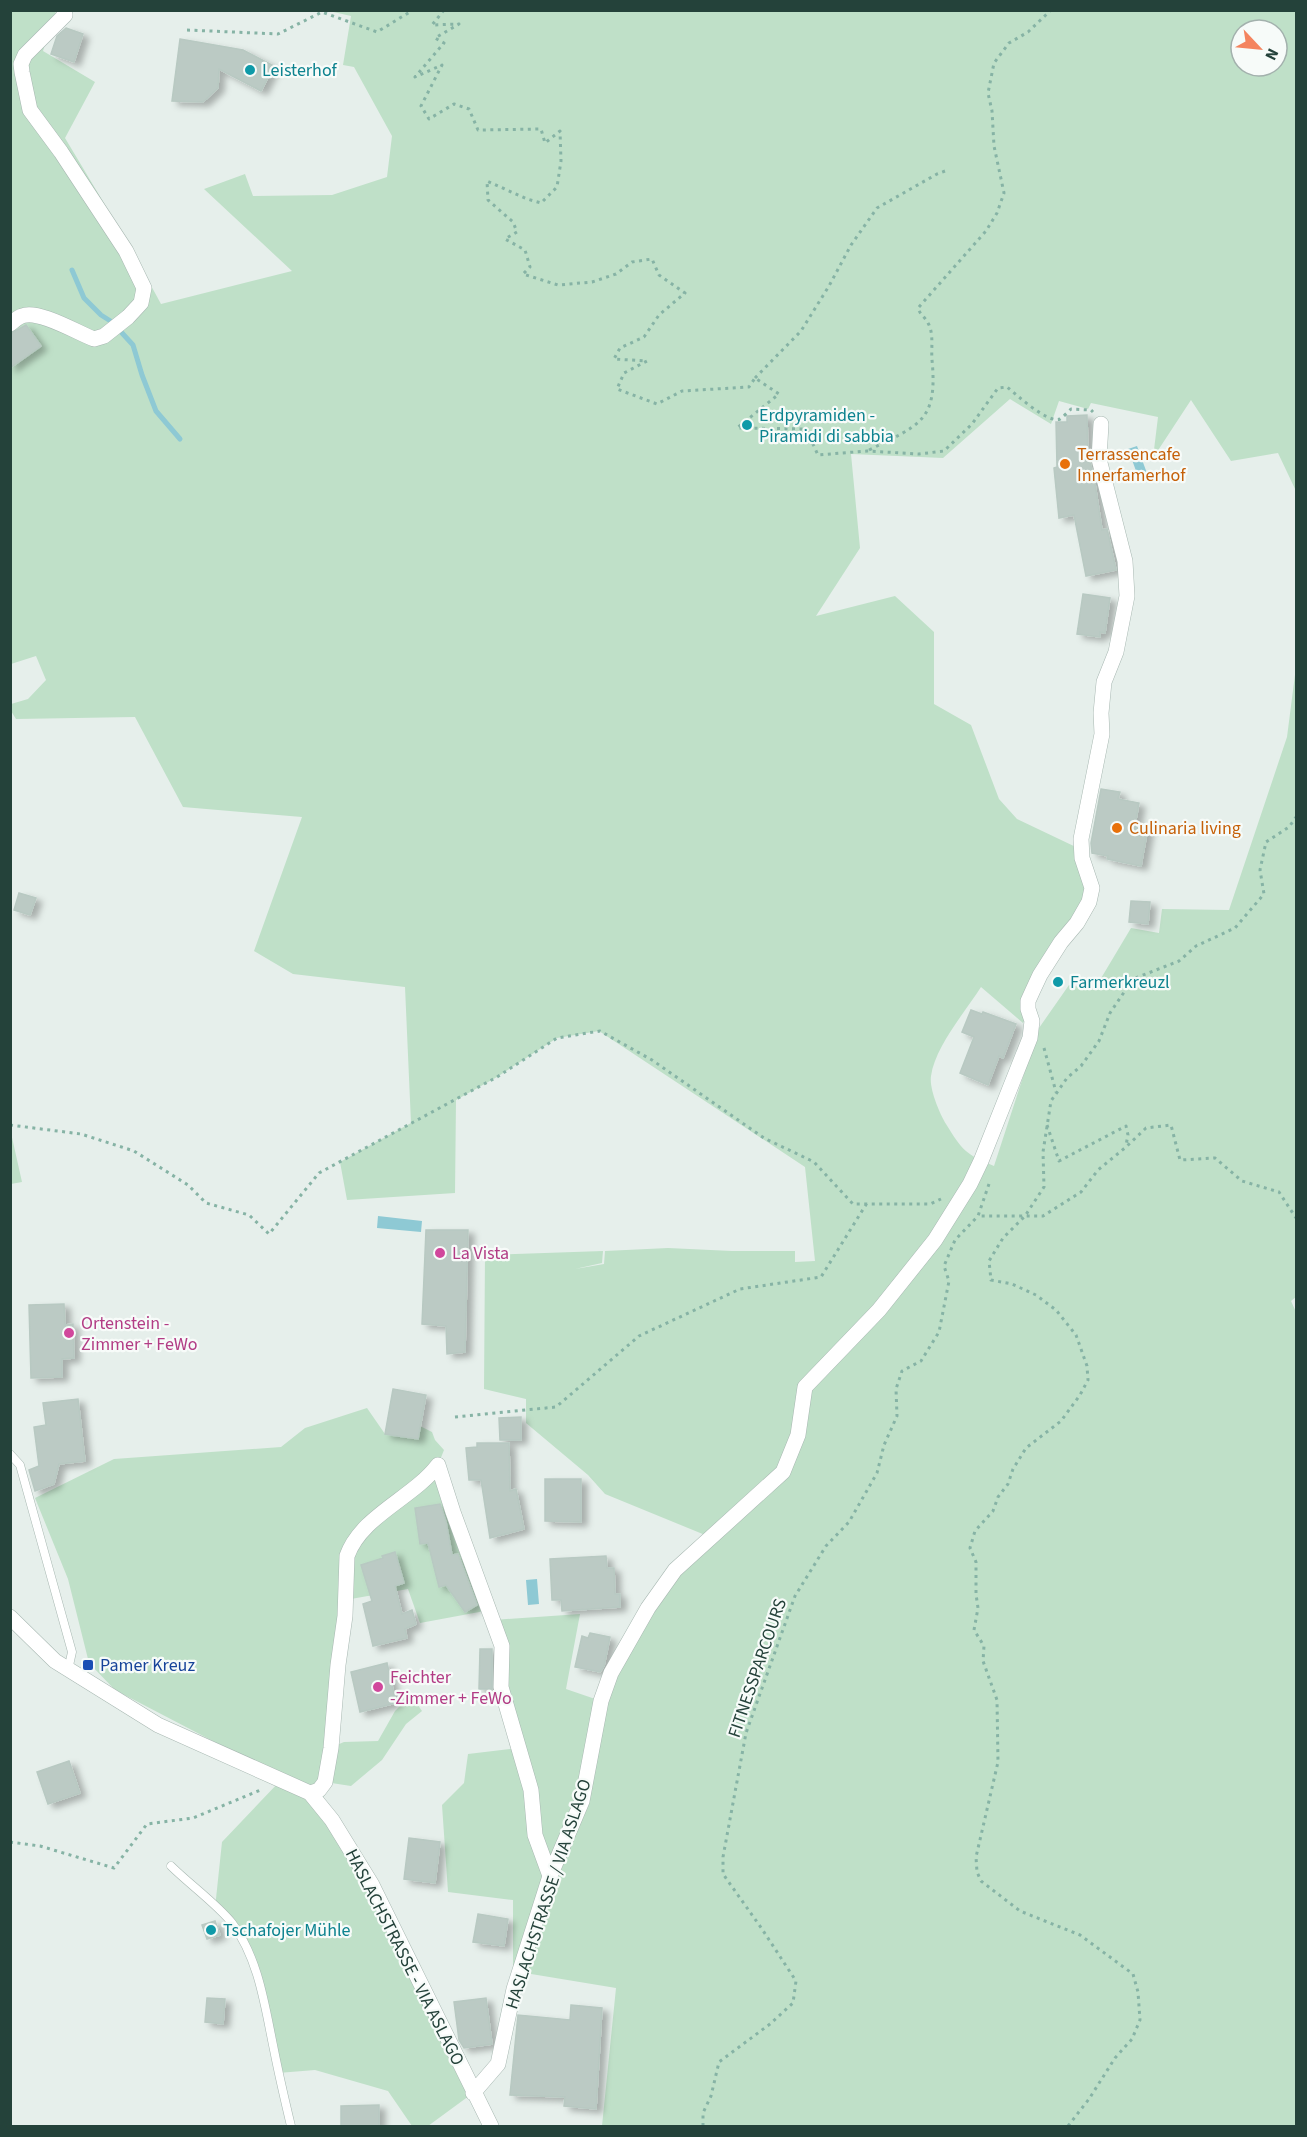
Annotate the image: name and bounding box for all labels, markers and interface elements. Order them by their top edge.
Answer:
north arrow [1229,18,1289,78]
text: N [1259,45,1284,64]
place label: Leisterhof [262,58,338,83]
marker: Leisterhof [243,63,257,77]
place label: Erdpyramiden - Piramidi di sabbia [759,403,894,449]
marker: Erdpyramiden - Piramidi di sabbia [740,418,754,432]
place label: Terrassencafe Innerfamerhof [1077,442,1186,488]
marker: Terrassencafe Innerfamerhof [1058,457,1072,471]
place label: Culinaria living [1129,816,1241,841]
marker: Culinaria living [1110,821,1124,835]
place label: Farmerkreuzl [1070,970,1170,995]
marker: Farmerkreuzl [1051,975,1065,989]
place label: La Vista [452,1241,509,1266]
marker: La Vista [433,1246,447,1260]
place label: Ortenstein - Zimmer + FeWo [81,1311,198,1357]
marker: Ortenstein - Zimmer + FeWo [62,1326,76,1340]
street label: FITNESSPARCOURS [722,1595,793,1741]
place label: Pamer Kreuz [100,1653,195,1678]
marker: Pamer Kreuz [81,1658,95,1672]
place label: Feichter -Zimmer + FeWo [390,1665,512,1711]
marker: Feichter -Zimmer + FeWo [371,1680,385,1694]
street label: HASLACHSTRASSE / VIA ASLAGO [499,1776,598,2012]
street label: HASLACHSTRASSE - VIA ASLAGO [339,1845,470,2070]
place label: Tschafojer Mühle [223,1918,351,1943]
marker: Tschafojer Mühle [204,1923,218,1937]

